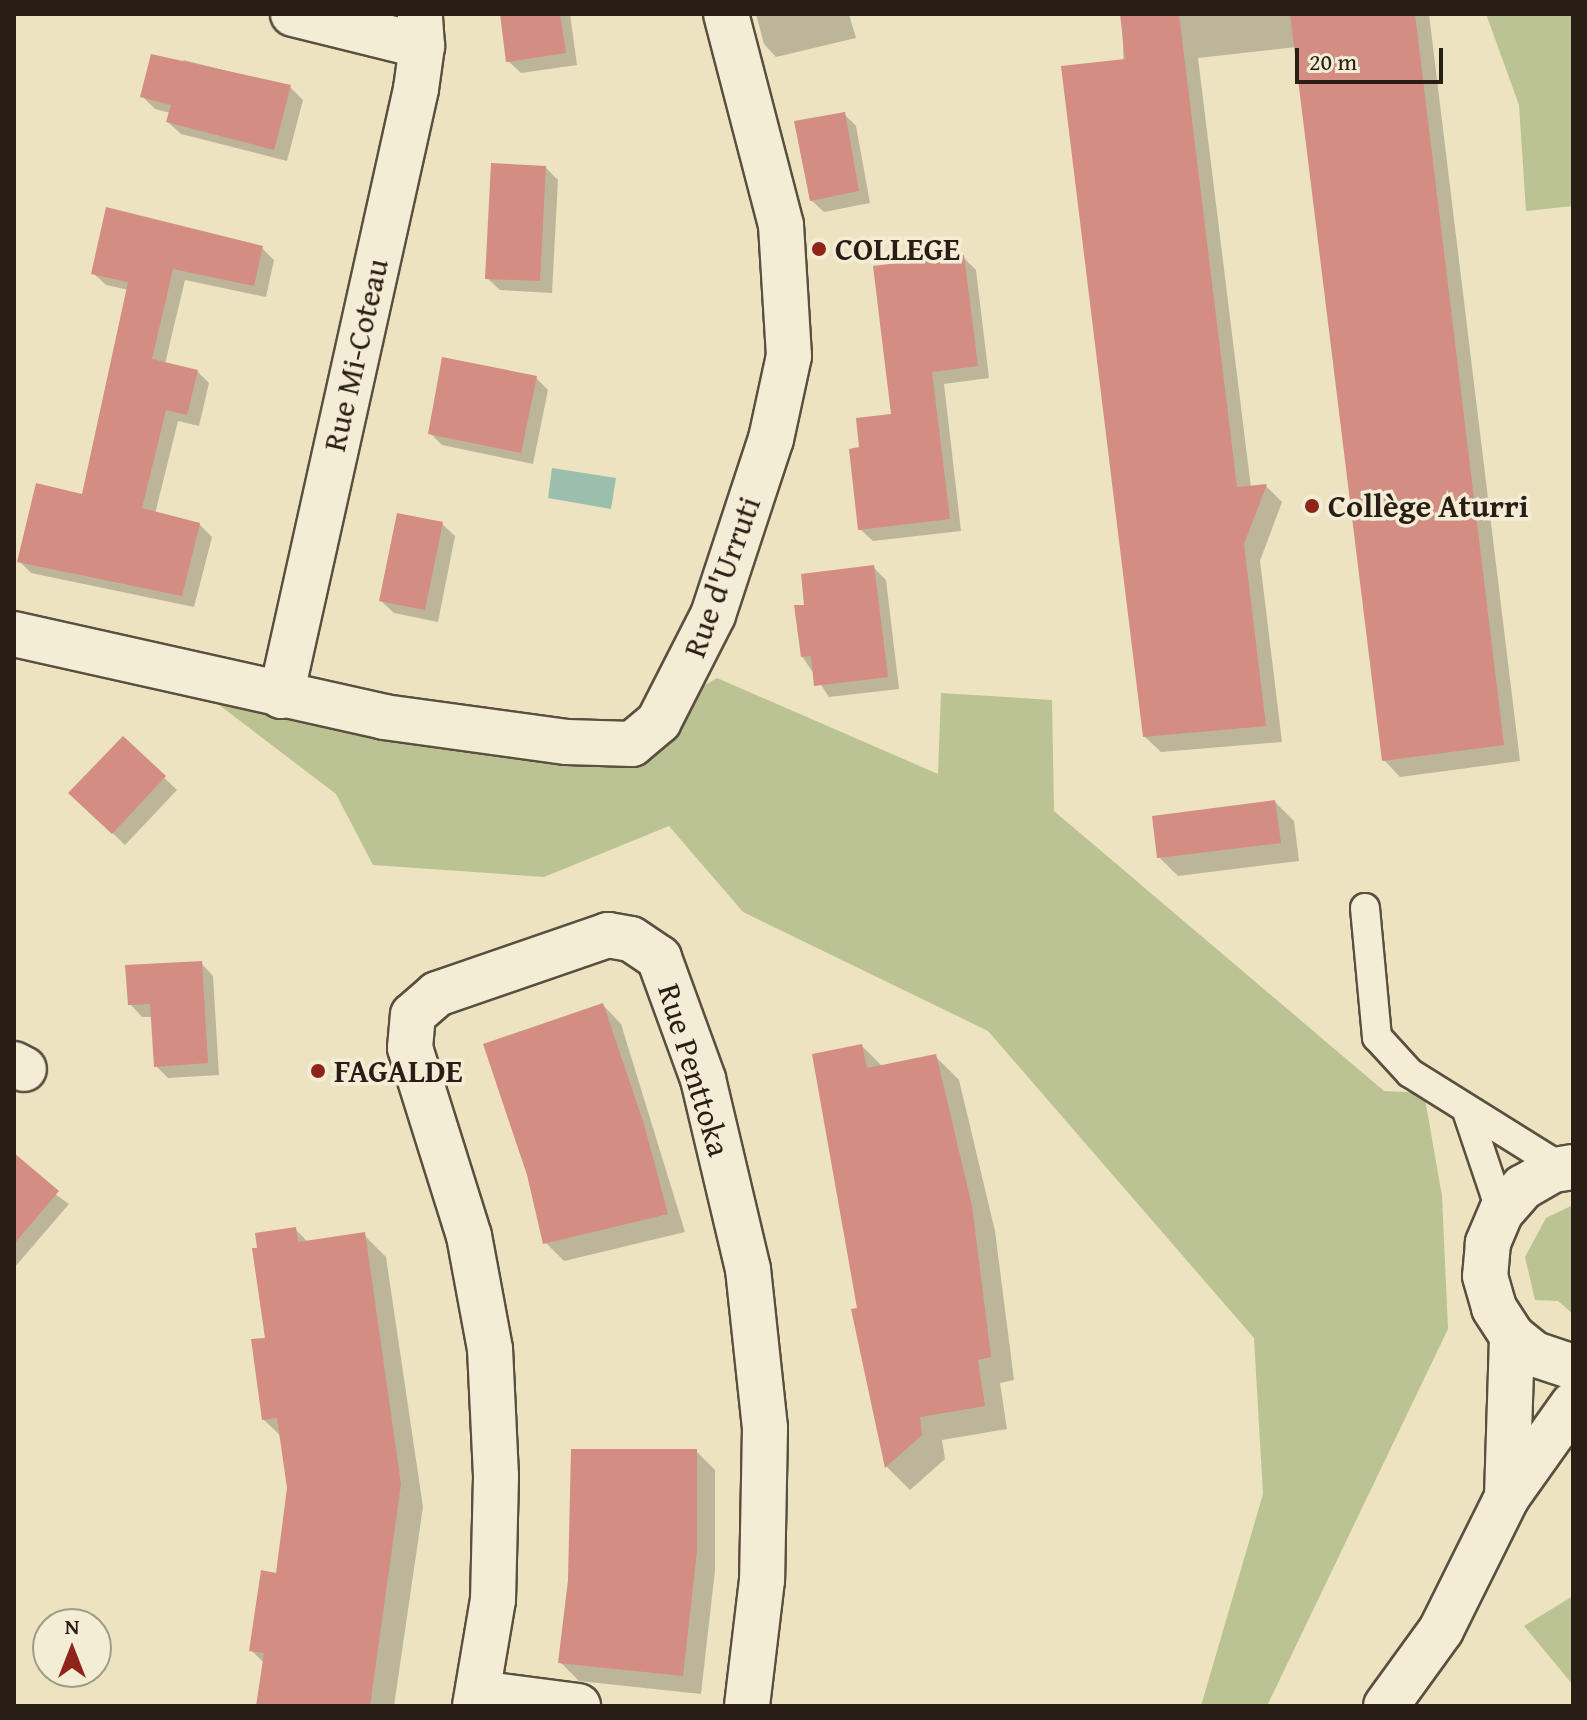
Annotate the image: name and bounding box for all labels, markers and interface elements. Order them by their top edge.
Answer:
scale bar [1299,32,1447,82]
text: 20 m [1309,44,1357,79]
place label: COLLEGE [835,230,960,268]
marker: COLLEGE [810,240,828,258]
street label: Rue Mi-Coteau [315,255,397,455]
place label: Collège Aturri [1328,487,1529,525]
street label: Rue d'Urruti [675,491,769,663]
marker: Collège Aturri [1303,497,1321,515]
street label: Rue Penttoka [650,979,738,1161]
place label: FAGALDE [334,1052,463,1090]
marker: FAGALDE [309,1062,327,1080]
north arrow [32,1608,112,1688]
text: N [65,1610,79,1642]

